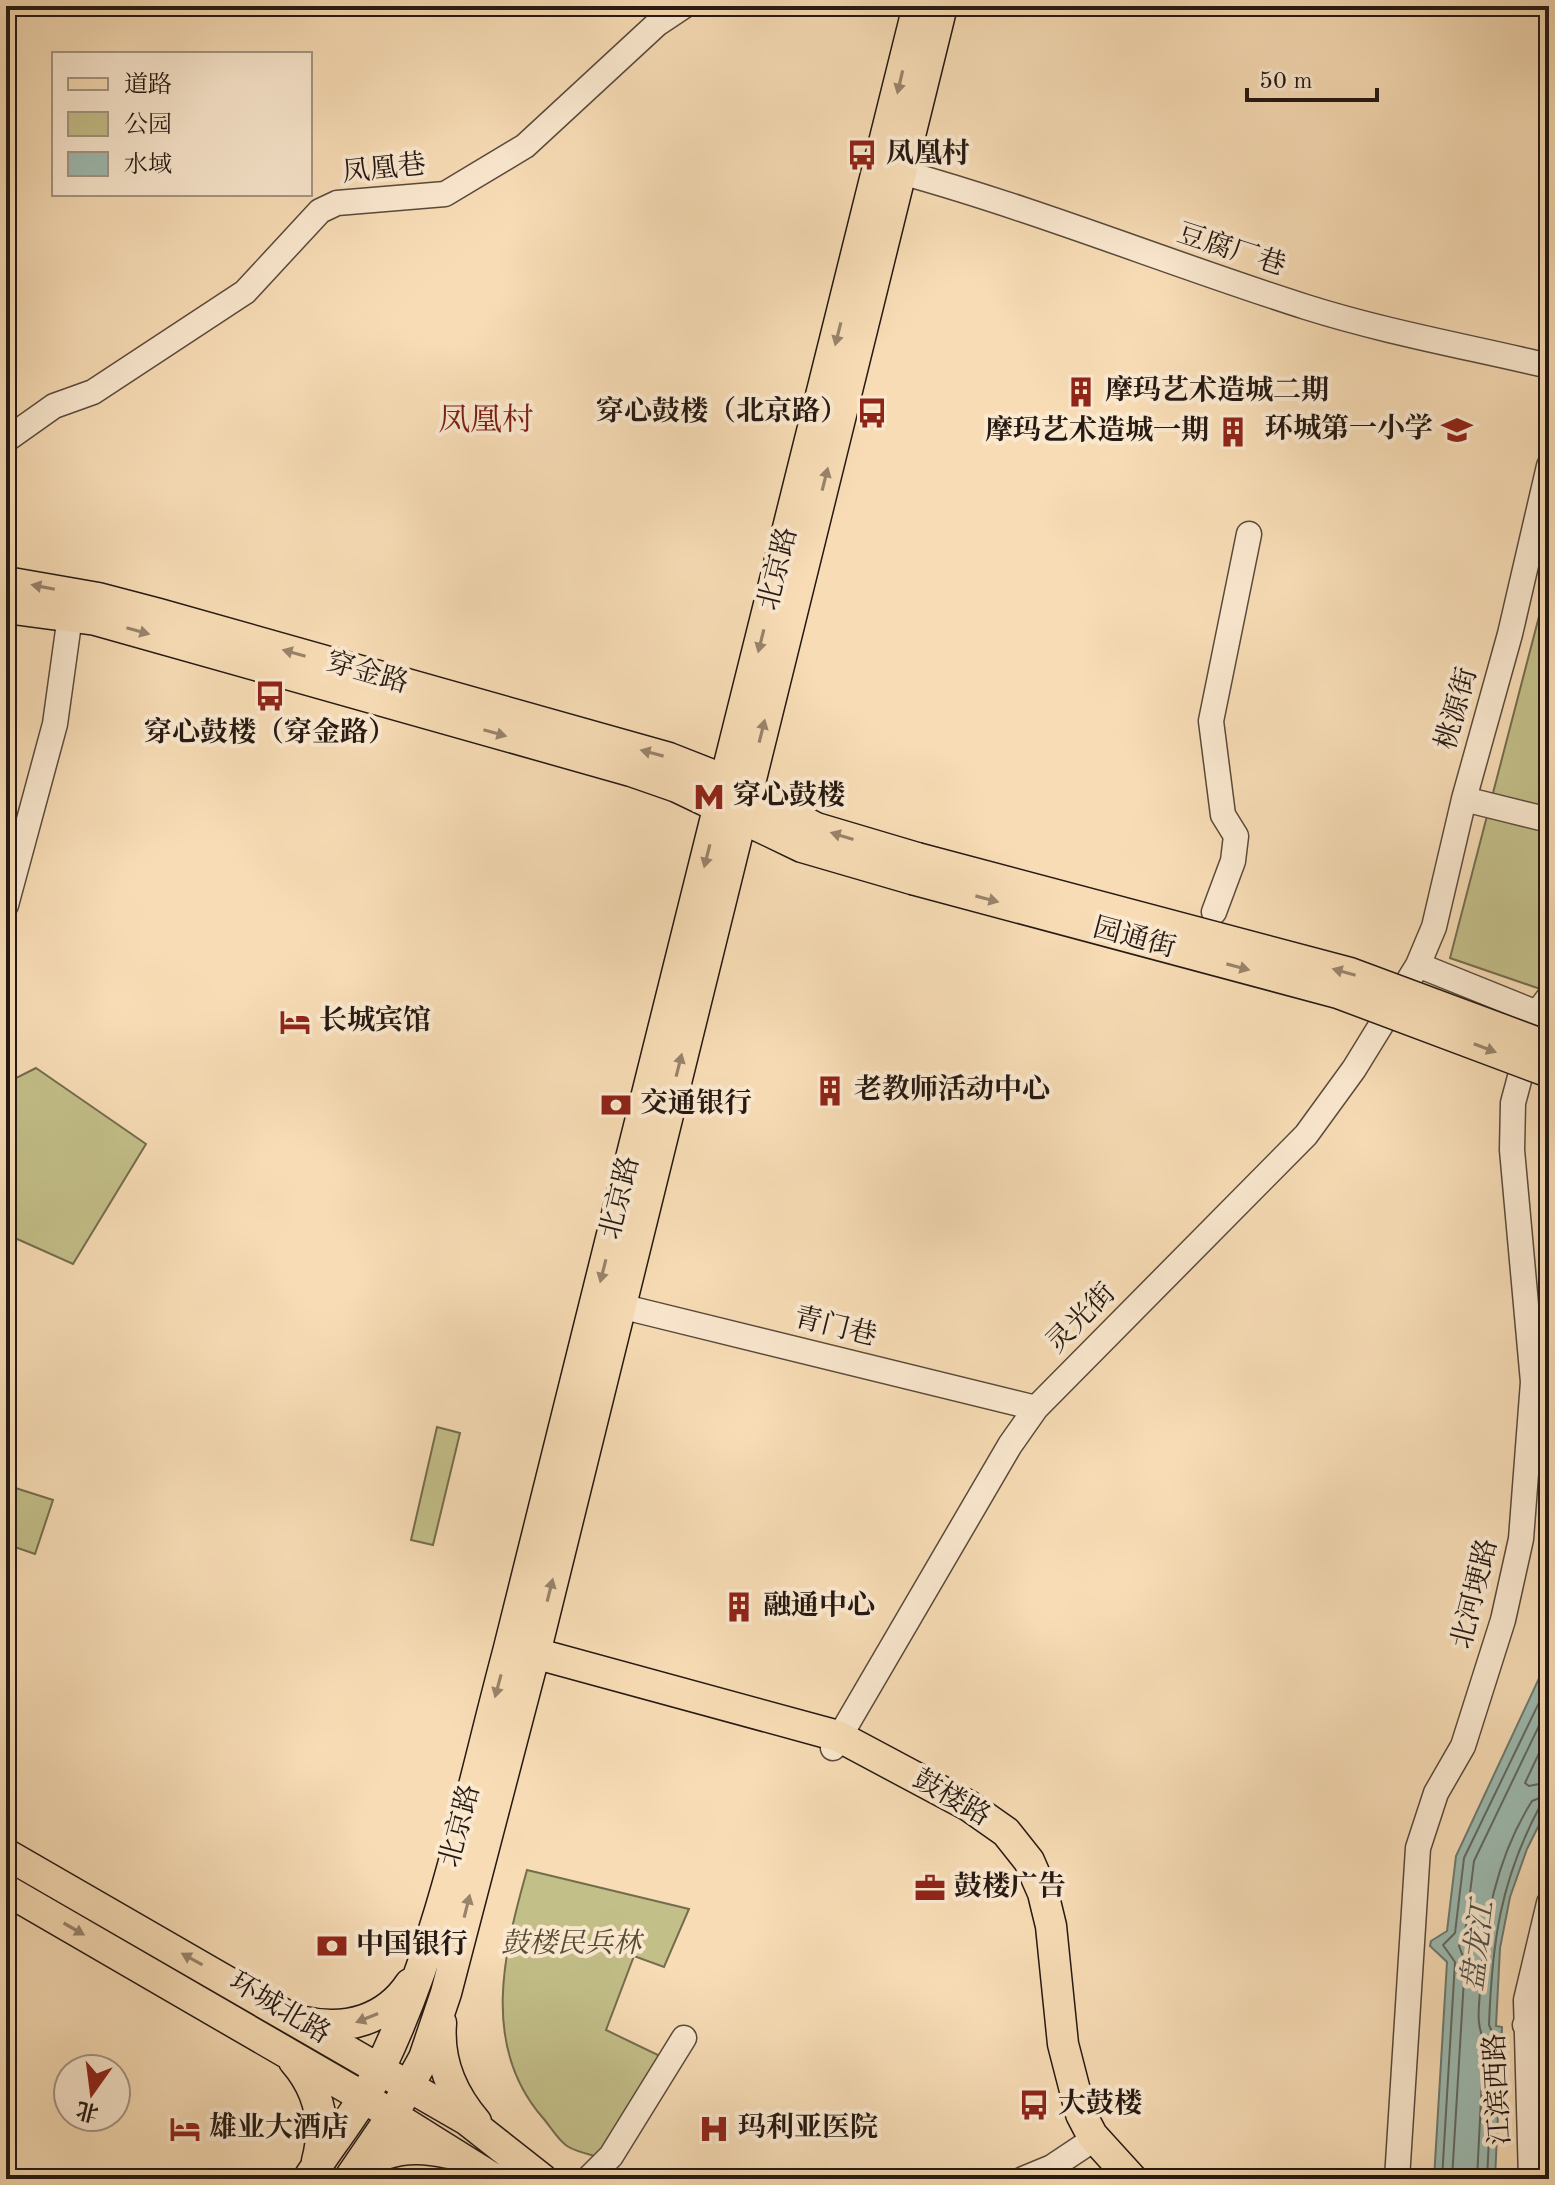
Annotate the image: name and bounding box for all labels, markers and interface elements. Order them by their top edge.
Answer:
legend [52,52,312,196]
scale bar [1247,52,1377,102]
one-way arrow [893,70,906,95]
text: 50 m [1259,70,1313,94]
text: 道路 [124,71,172,98]
text: 公园 [124,112,172,138]
bus stop icon: 凤凰村 [845,138,879,172]
place label: 凤凰村 [886,138,970,169]
street label: 凤凰巷 [340,149,427,188]
text: 水域 [124,151,172,178]
street label: 豆腐厂巷 [1173,218,1290,282]
one-way arrow [832,322,844,347]
place label: 摩玛艺术造城二期 [1105,374,1329,406]
building icon: 摩玛艺术造城二期 [1064,375,1098,409]
place label: 穿心鼓楼（北京路） [596,395,848,427]
bus stop icon: 穿心鼓楼（北京路） [855,396,889,430]
district label: 凤凰村 [438,403,534,438]
place label: 环城第一小学 [1265,413,1433,444]
school or university icon: 环城第一小学 [1440,413,1474,447]
place label: 摩玛艺术造城一期 [985,414,1209,446]
building icon: 摩玛艺术造城一期 [1216,415,1250,449]
one-way arrow [819,467,831,492]
street label: 北京路 [752,524,803,613]
one-way arrow [30,580,55,592]
one-way arrow [125,626,150,638]
one-way arrow [754,628,766,653]
one-way arrow [282,646,306,659]
street label: 穿金路 [323,646,412,699]
street label: 桃源街 [1430,664,1483,753]
bus stop icon: 穿心鼓楼（穿金路） [253,679,287,713]
place label: 穿心鼓楼（穿金路） [144,716,396,748]
one-way arrow [756,719,769,744]
one-way arrow [484,727,508,740]
one-way arrow [640,746,664,759]
place label: 穿心鼓楼 [733,779,845,811]
metro station icon: 穿心鼓楼 [692,780,726,814]
one-way arrow [830,829,854,842]
one-way arrow [700,844,712,869]
one-way arrow [975,894,1000,906]
street label: 园通街 [1090,912,1179,963]
one-way arrow [1226,961,1251,973]
one-way arrow [1332,965,1356,978]
place label: 长城宾馆 [319,1004,431,1036]
hotel icon: 长城宾馆 [278,1005,312,1039]
one-way arrow [1473,1042,1497,1055]
one-way arrow [674,1053,686,1078]
place label: 老教师活动中心 [854,1073,1050,1105]
building icon: 老教师活动中心 [813,1074,847,1108]
place label: 交通银行 [640,1087,752,1119]
bank icon: 交通银行 [599,1088,633,1122]
street label: 北京路 [594,1153,645,1242]
one-way arrow [597,1259,609,1284]
street label: 灵光街 [1040,1277,1122,1359]
street label: 青门巷 [791,1301,880,1352]
street label: 北河埂路 [1446,1536,1503,1652]
one-way arrow [545,1577,557,1602]
building icon: 融通中心 [722,1590,756,1624]
place label: 融通中心 [763,1590,875,1621]
one-way arrow [492,1674,504,1699]
street label: 鼓楼路 [908,1763,996,1832]
street label: 北京路 [434,1781,485,1870]
office icon: 鼓楼广告 [913,1871,947,1905]
place label: 鼓楼广告 [954,1871,1066,1902]
one-way arrow [462,1894,474,1919]
water label: 盘龙江 [1456,1895,1500,1992]
one-way arrow [62,1922,85,1936]
park label: 鼓楼民兵林 [501,1928,645,1959]
bank icon: 中国银行 [315,1929,349,1963]
place label: 中国银行 [356,1929,468,1960]
one-way arrow [181,1952,203,1966]
street label: 环城北路 [224,1966,336,2050]
one-way arrow [355,2012,379,2025]
street label: 江滨西路 [1479,2032,1516,2146]
north arrow [52,2053,132,2133]
bus stop icon: 大鼓楼 [1017,2088,1051,2122]
place label: 大鼓楼 [1058,2088,1142,2119]
text: 北 [74,2097,101,2125]
place label: 雄业大酒店 [209,2111,349,2143]
hotel icon: 雄业大酒店 [168,2112,202,2146]
hospital icon: 玛利亚医院 [697,2112,731,2146]
place label: 玛利亚医院 [738,2112,878,2143]

